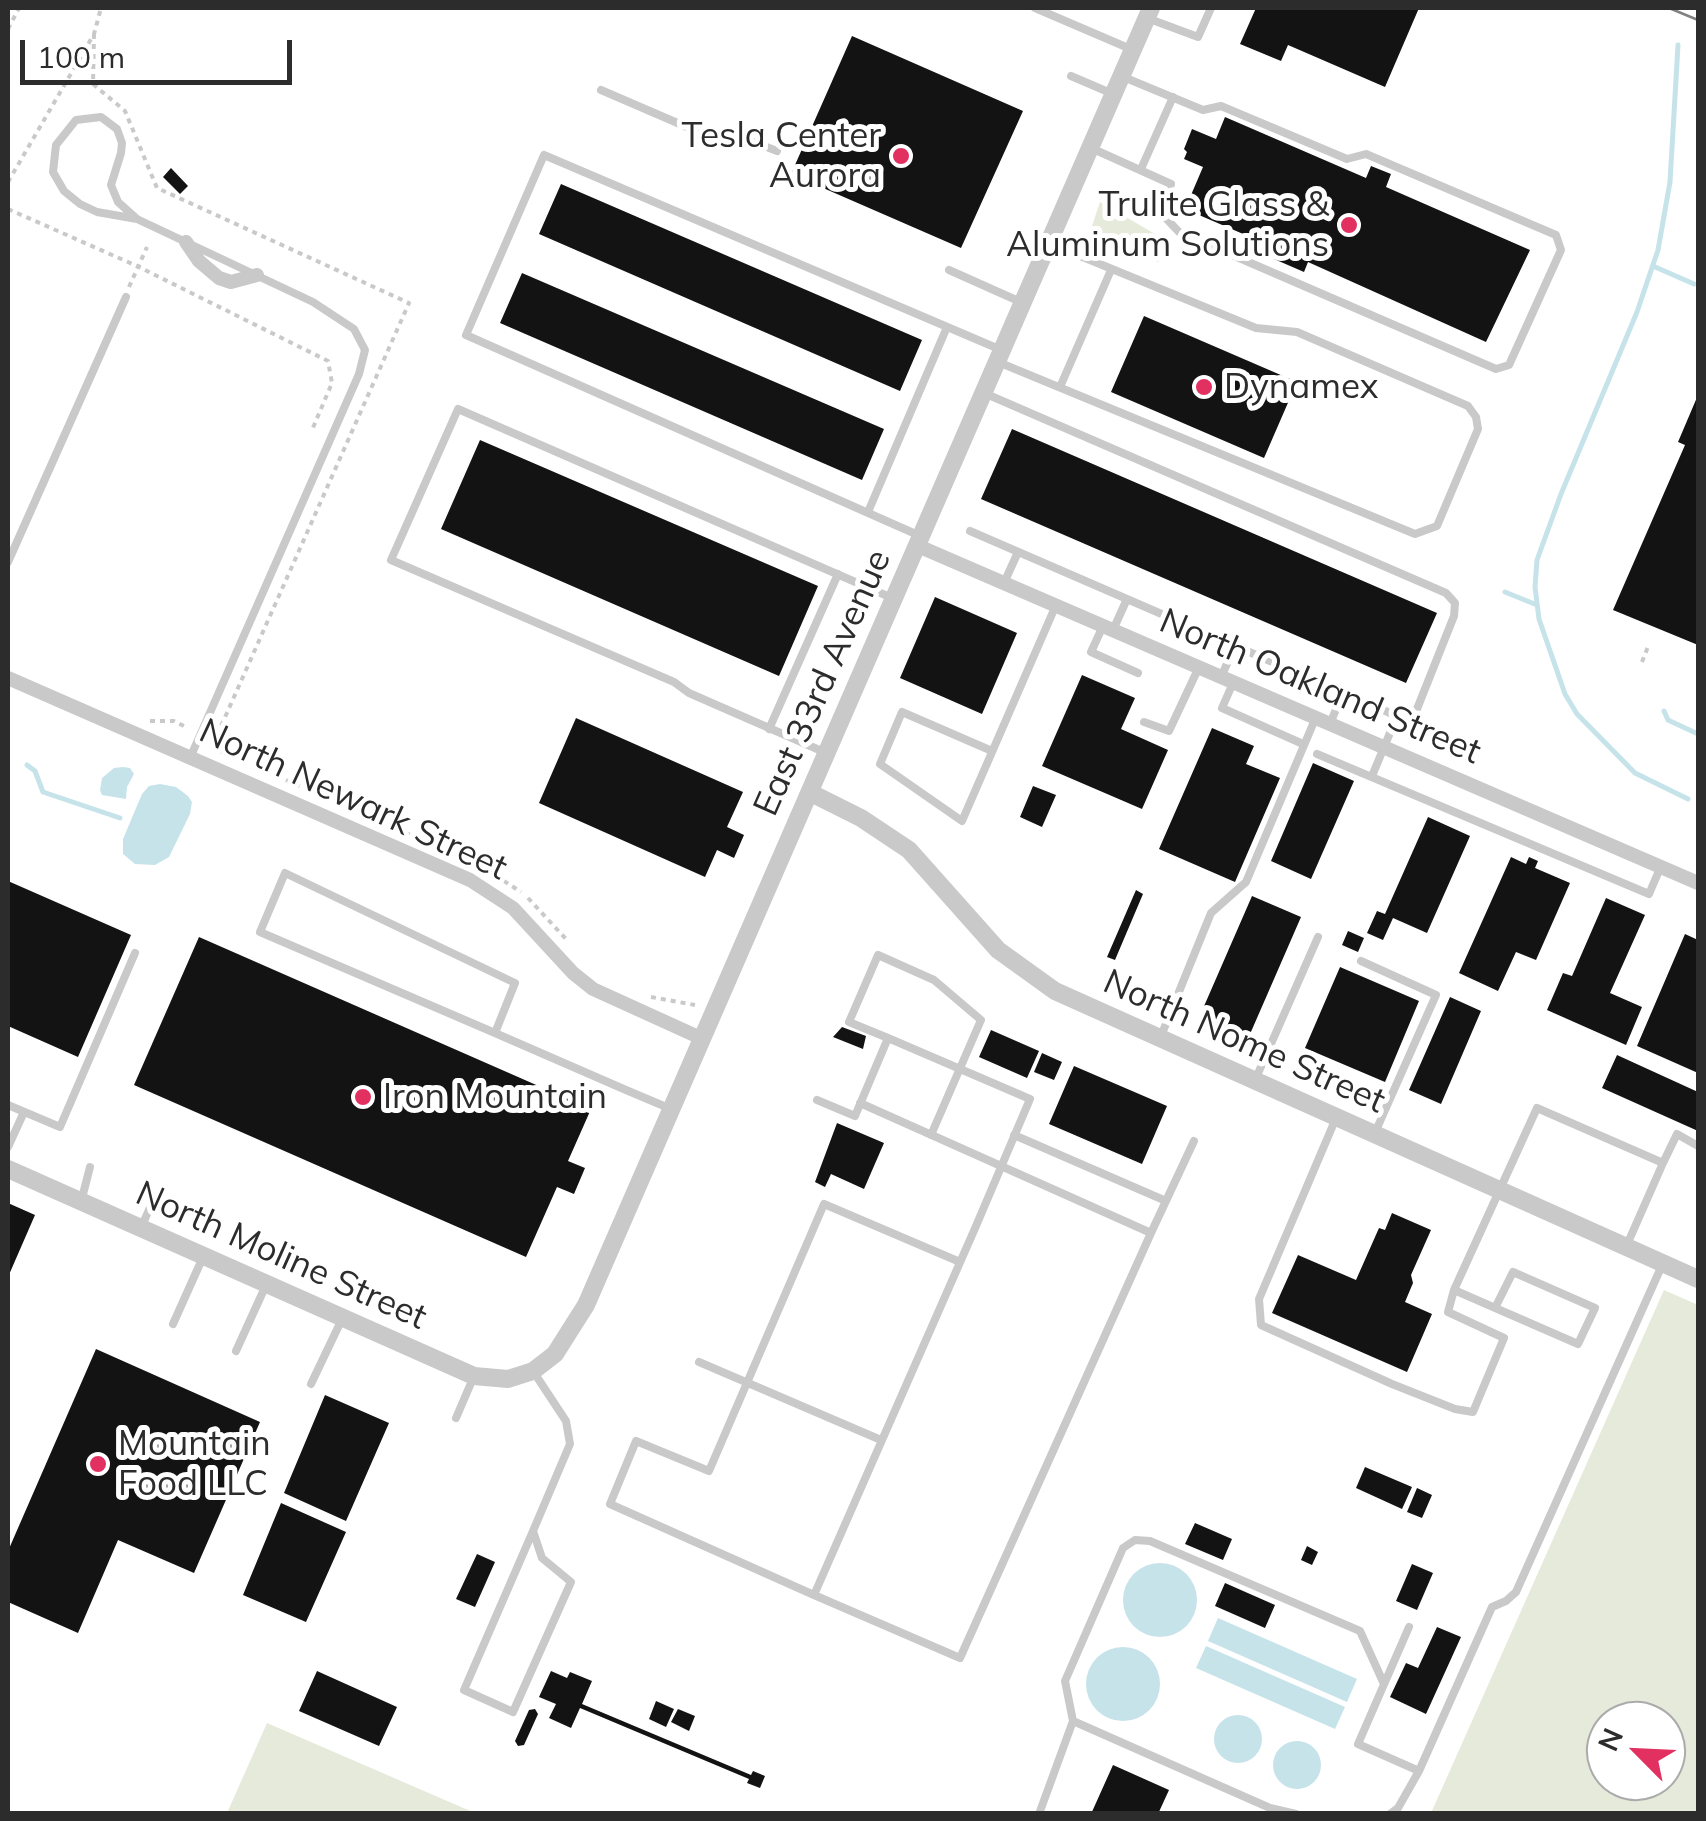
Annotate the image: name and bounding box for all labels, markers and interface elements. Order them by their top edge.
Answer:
scale bar [25,20,298,82]
text: 100 m [37,38,125,76]
place label: Tesla Center Aurora [682,115,881,197]
marker: Tesla Center Aurora [890,145,912,167]
place label: Trulite Glass & Aluminum Solutions [1006,184,1329,266]
marker: Trulite Glass & Aluminum Solutions [1338,214,1360,236]
place label: Dynamex [1224,366,1379,408]
marker: Dynamex [1193,376,1215,398]
street label: East 33rd Avenue [746,544,900,822]
street label: North Oakland Street [1153,600,1487,774]
street label: North Newark Street [193,710,513,890]
street label: North Nome Street [1097,961,1391,1123]
place label: Iron Mountain [383,1076,607,1118]
marker: Iron Mountain [352,1086,374,1108]
street label: North Moline Street [129,1173,433,1339]
place label: Mountain Food LLC [118,1423,271,1505]
marker: Mountain Food LLC [87,1453,109,1475]
north arrow [1586,1701,1686,1801]
text: N [1590,1723,1630,1756]

